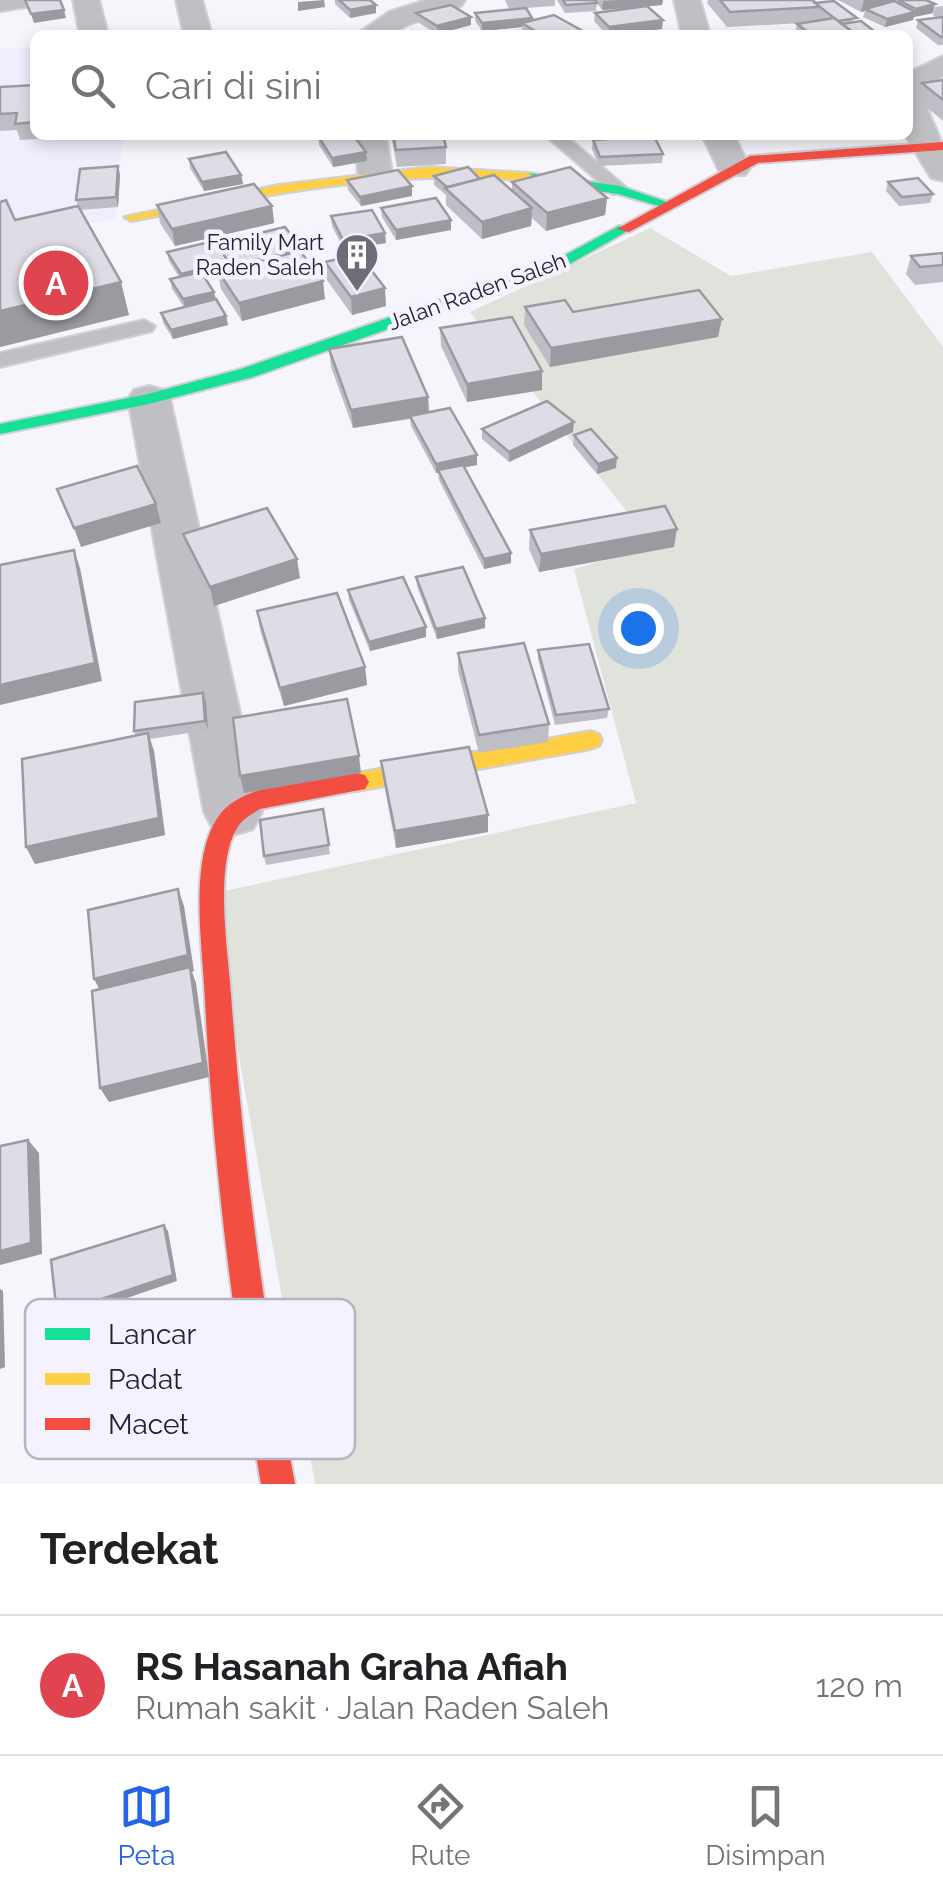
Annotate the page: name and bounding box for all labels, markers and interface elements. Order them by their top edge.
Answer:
search box [30,30,913,140]
icon: search [65,58,120,113]
text: Cari di sini [145,63,322,108]
place label: Family Mart Raden Saleh [196,229,325,280]
building icon: Family Mart Raden Saleh [334,232,380,293]
pin: A [23,246,88,320]
street label: Jalan Raden Saleh [385,247,569,335]
your location [613,603,664,654]
legend [25,1299,355,1459]
text: Lancar [108,1318,197,1351]
text: Padat [108,1363,183,1396]
text: Macet [108,1408,189,1441]
text: Terdekat [40,1525,219,1574]
text: RS Hasanah Graha Afiah [135,1644,568,1689]
text: A [62,1667,83,1704]
text: 120 m [815,1667,903,1704]
text: Rumah sakit · Jalan Raden Saleh [135,1689,610,1726]
tab: Peta [117,1779,175,1872]
tab: Rute [410,1779,471,1872]
tab: Disimpan [705,1779,826,1872]

